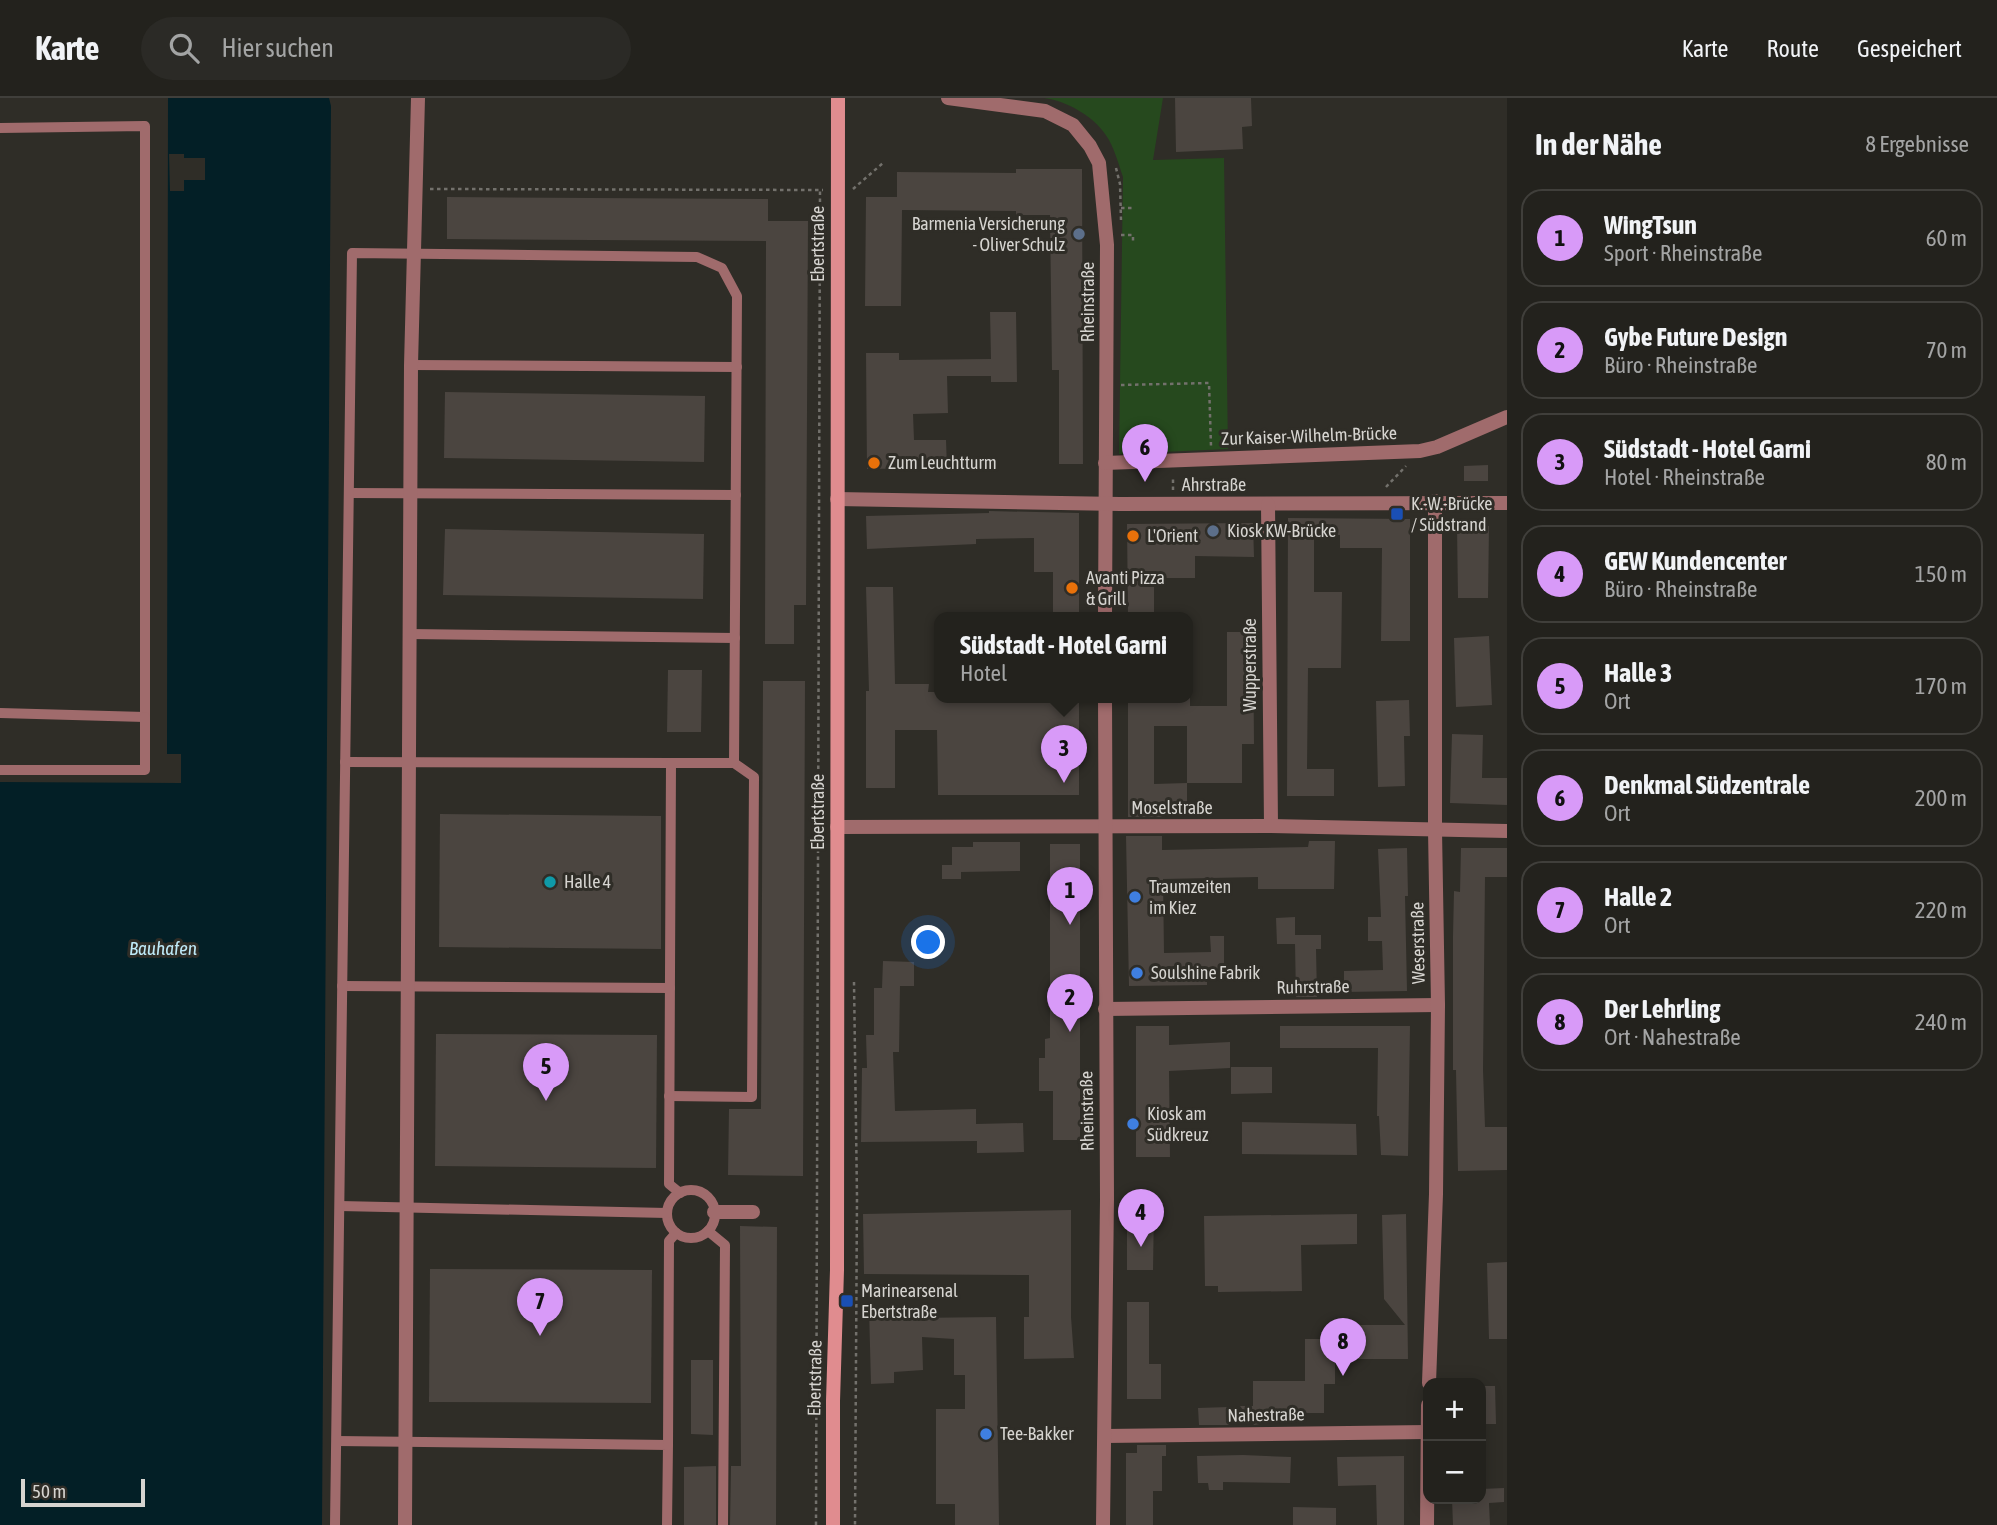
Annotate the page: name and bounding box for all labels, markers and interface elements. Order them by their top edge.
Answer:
search box [141,17,631,80]
text: Karte [35,29,99,67]
icon: search [165,29,203,67]
text: Hier suchen [221,33,334,63]
text: Karte [1682,35,1728,62]
text: Route [1766,35,1819,62]
text: Gespeichert [1857,35,1962,62]
text: In der Nähe [1535,127,1662,161]
text: 8 Ergebnisse [1865,131,1969,157]
street label: Ebertstraße [807,206,828,282]
text: WingTsun [1604,210,1697,240]
place label: Barmenia Versicherung - Oliver Schulz [912,213,1066,255]
text: 1 [1555,225,1565,251]
text: 60 m [1926,225,1967,251]
marker: Barmenia Versicherung - Oliver Schulz [1071,226,1087,242]
text: Sport · Rheinstraße [1604,240,1762,266]
street label: Rheinstraße [1077,262,1098,342]
text: Gybe Future Design [1604,322,1787,352]
text: 2 [1555,337,1565,363]
text: 70 m [1926,337,1967,363]
text: Büro · Rheinstraße [1604,352,1757,378]
street label: Zur Kaiser-Wilhelm-Brücke [1221,422,1397,449]
pin: 6 [1122,424,1168,482]
text: Südstadt - Hotel Garni [1604,434,1811,464]
text: 3 [1555,449,1565,475]
text: 80 m [1926,449,1967,475]
place label: Zum Leuchtturm [888,452,997,473]
marker: Zum Leuchtturm [866,455,882,471]
text: Hotel · Rheinstraße [1604,464,1765,490]
street label: Ahrstraße [1182,474,1246,495]
place label: K.-W.-Brücke / Südstrand [1411,493,1493,535]
marker: K.-W.-Brücke / Südstrand [1389,506,1405,522]
place label: Kiosk KW-Brücke [1227,520,1336,541]
marker: Kiosk KW-Brücke [1205,523,1221,539]
place label: L'Orient [1147,525,1198,546]
marker: L'Orient [1125,528,1141,544]
text: GEW Kundencenter [1604,546,1786,576]
text: 4 [1555,561,1565,587]
text: 150 m [1915,561,1967,587]
place label: Avanti Pizza & Grill [1086,567,1165,609]
text: Büro · Rheinstraße [1604,576,1757,602]
marker: Avanti Pizza & Grill [1064,580,1080,596]
popup [934,612,1193,703]
street label: Wupperstraße [1239,618,1260,712]
text: Südstadt - Hotel Garni [960,630,1167,660]
text: Halle 3 [1604,658,1672,688]
text: Hotel [960,660,1007,686]
text: 5 [1555,673,1565,699]
text: 170 m [1915,673,1967,699]
text: Ort [1604,688,1631,714]
pin: 3 [1041,725,1087,783]
text: Denkmal Südzentrale [1604,770,1810,800]
street label: Ebertstraße [807,774,828,850]
text: 6 [1555,785,1565,811]
text: 200 m [1915,785,1967,811]
street label: Moselstraße [1131,797,1213,818]
text: Ort [1604,800,1631,826]
pin: 1 [1047,867,1093,925]
place label: Halle 4 [564,871,611,892]
marker: Halle 4 [542,874,558,890]
place label: Traumzeiten im Kiez [1149,876,1231,918]
text: Halle 2 [1604,882,1672,912]
marker: Traumzeiten im Kiez [1127,889,1143,905]
text: 7 [1555,897,1565,923]
text: 220 m [1915,897,1967,923]
street label: Weserstraße [1406,902,1429,984]
text: Ort [1604,912,1631,938]
your location [911,925,945,959]
water label: Bauhafen [129,937,197,959]
place label: Soulshine Fabrik [1151,962,1260,983]
marker: Soulshine Fabrik [1129,965,1145,981]
pin: 2 [1047,974,1093,1032]
street label: Ruhrstraße [1276,975,1350,998]
text: Der Lehrling [1604,994,1720,1024]
text: 8 [1555,1009,1565,1035]
text: 240 m [1915,1009,1967,1035]
text: Ort · Nahestraße [1604,1024,1741,1050]
pin: 5 [523,1043,569,1101]
street label: Rheinstraße [1075,1071,1098,1151]
place label: Kiosk am Südkreuz [1147,1103,1209,1145]
marker: Kiosk am Südkreuz [1125,1116,1141,1132]
pin: 4 [1118,1189,1164,1247]
pin: 7 [517,1278,563,1336]
place label: Marinearsenal Ebertstraße [861,1280,958,1322]
marker: Marinearsenal Ebertstraße [839,1293,855,1309]
pin: 8 [1320,1318,1366,1376]
street label: Ebertstraße [803,1340,826,1416]
map controls [1423,1378,1486,1504]
button: + [1423,1378,1486,1441]
street label: Nahestraße [1227,1403,1305,1426]
place label: Tee-Bakker [1000,1423,1074,1444]
marker: Tee-Bakker [978,1426,994,1442]
button: − [1423,1441,1486,1504]
scale bar [21,1476,145,1508]
text: 50 m [32,1480,66,1502]

